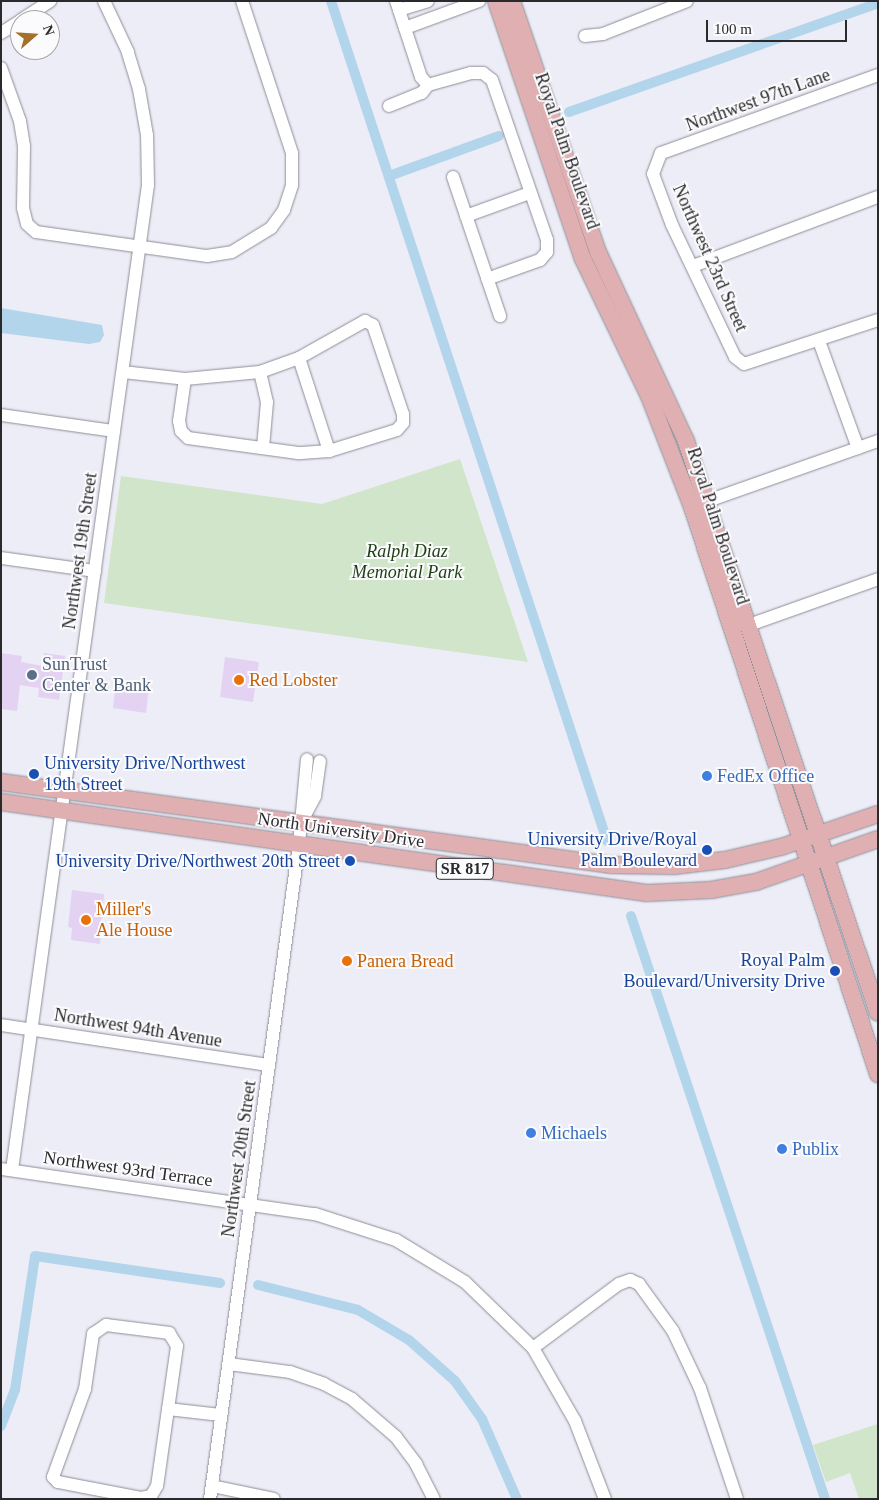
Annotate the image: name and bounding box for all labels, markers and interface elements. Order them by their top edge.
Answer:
north arrow [10,10,60,60]
scale bar [709,10,850,42]
text: 100 m [714,21,752,37]
text: N [40,23,57,38]
street label: Northwest 97th Lane [683,64,833,136]
street label: Royal Palm Boulevard [530,70,604,232]
street label: Northwest 23rd Street [668,181,752,335]
street label: Royal Palm Boulevard [682,445,754,607]
street label: Northwest 19th Street [58,471,102,631]
park label: Ralph Diaz Memorial Park [352,541,462,584]
place label: SunTrust Center & Bank [42,654,151,696]
marker: SunTrust Center & Bank [26,669,38,681]
place label: Red Lobster [249,669,337,691]
marker: Red Lobster [233,674,245,686]
place label: University Drive/Northwest 19th Street [44,753,245,796]
place label: FedEx Office [717,765,814,787]
marker: University Drive/Northwest 19th Street [28,768,40,780]
marker: FedEx Office [701,770,713,782]
street label: North University Drive [256,808,426,852]
place label: University Drive/Royal Palm Boulevard [528,829,697,872]
marker: University Drive/Royal Palm Boulevard [701,844,713,856]
place label: University Drive/Northwest 20th Street [56,850,340,872]
marker: University Drive/Northwest 20th Street [344,855,356,867]
road number: SR 817 [435,856,495,882]
place label: Miller's Ale House [96,899,172,942]
marker: Miller's Ale House [80,914,92,926]
place label: Panera Bread [357,950,453,972]
place label: Royal Palm Boulevard/University Drive [624,950,825,992]
marker: Panera Bread [341,955,353,967]
marker: Royal Palm Boulevard/University Drive [829,965,841,977]
street label: Northwest 94th Avenue [52,1004,224,1052]
street label: Northwest 20th Street [217,1079,261,1239]
place label: Michaels [541,1122,607,1144]
marker: Michaels [525,1127,537,1139]
place label: Publix [792,1138,839,1160]
marker: Publix [776,1143,788,1155]
street label: Northwest 93rd Terrace [42,1146,214,1192]

